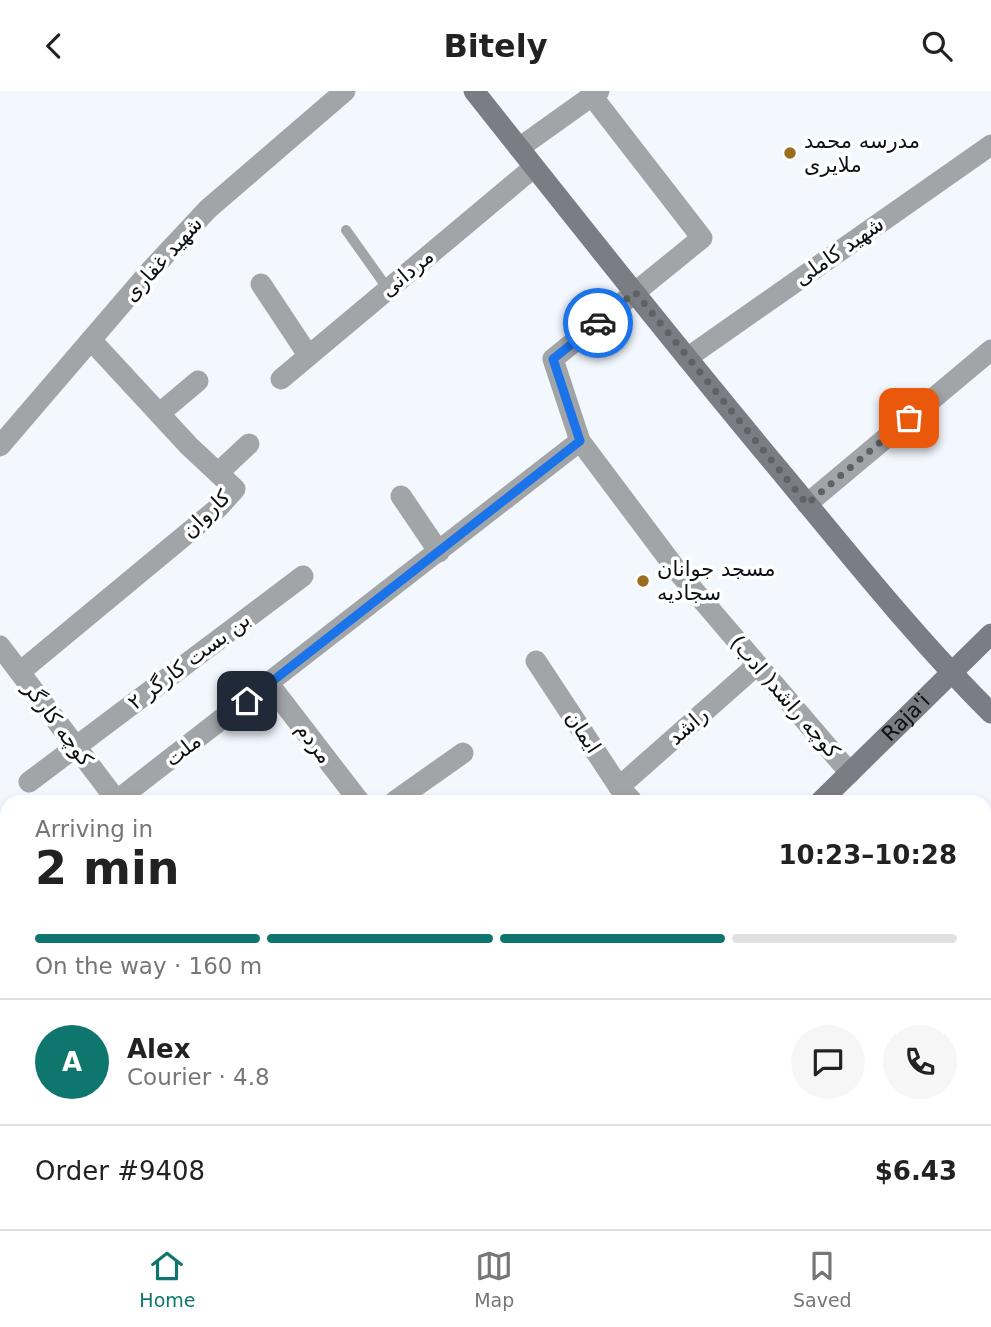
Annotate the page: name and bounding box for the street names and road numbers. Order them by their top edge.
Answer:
street label: شهید غفاری [119,212,207,306]
street label: شهید کاملی [790,212,888,290]
street label: مردانی [376,244,438,302]
street label: کاروان [177,485,235,543]
street label: بن بست کارگر ۲ [123,607,255,715]
street label: کوچه راشد( ادب) [725,631,845,763]
street label: کوچه کارگر [18,676,98,771]
street label: Raja'i [877,689,935,746]
street label: راشد [663,702,713,750]
street label: ایمان [561,706,605,758]
street label: مردم [291,718,337,768]
street label: ملت [160,729,206,771]

